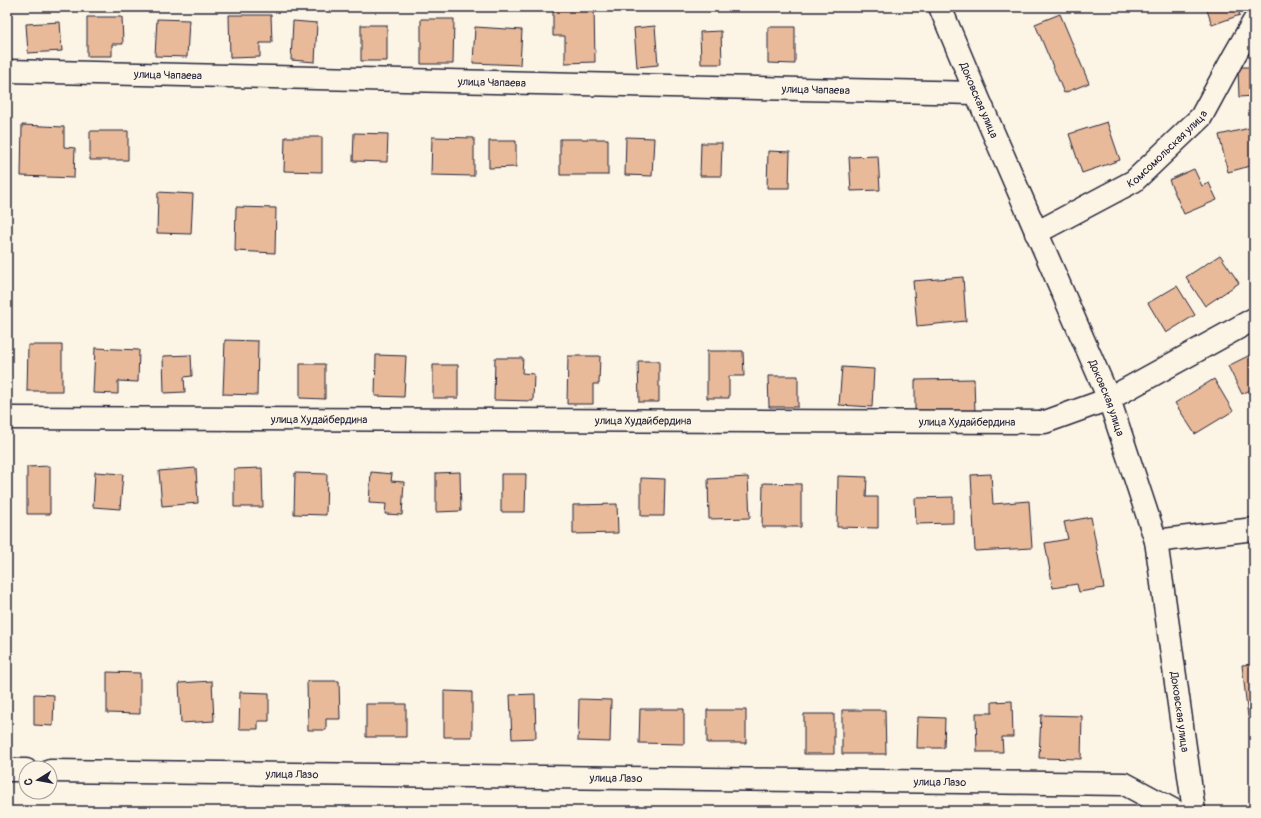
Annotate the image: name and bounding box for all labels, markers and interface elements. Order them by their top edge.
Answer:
street label: Доковская улица [957,60,1001,140]
street label: улица Чапаева [133,68,202,82]
street label: улица Чапаева [457,75,526,90]
street label: улица Чапаева [781,83,850,97]
street label: Комсомольская улица [1125,108,1210,191]
street label: Доковская улица [1085,357,1127,438]
street label: улица Худайбердина [270,413,367,426]
street label: улица Худайбердина [594,414,691,428]
street label: улица Худайбердина [918,416,1015,429]
street label: Доковская улица [1167,670,1192,753]
north arrow [18,760,58,800]
street label: улица Лазо [265,768,319,781]
street label: улица Лазо [588,772,643,785]
street label: улица Лазо [912,775,966,789]
text: С [22,777,36,786]

